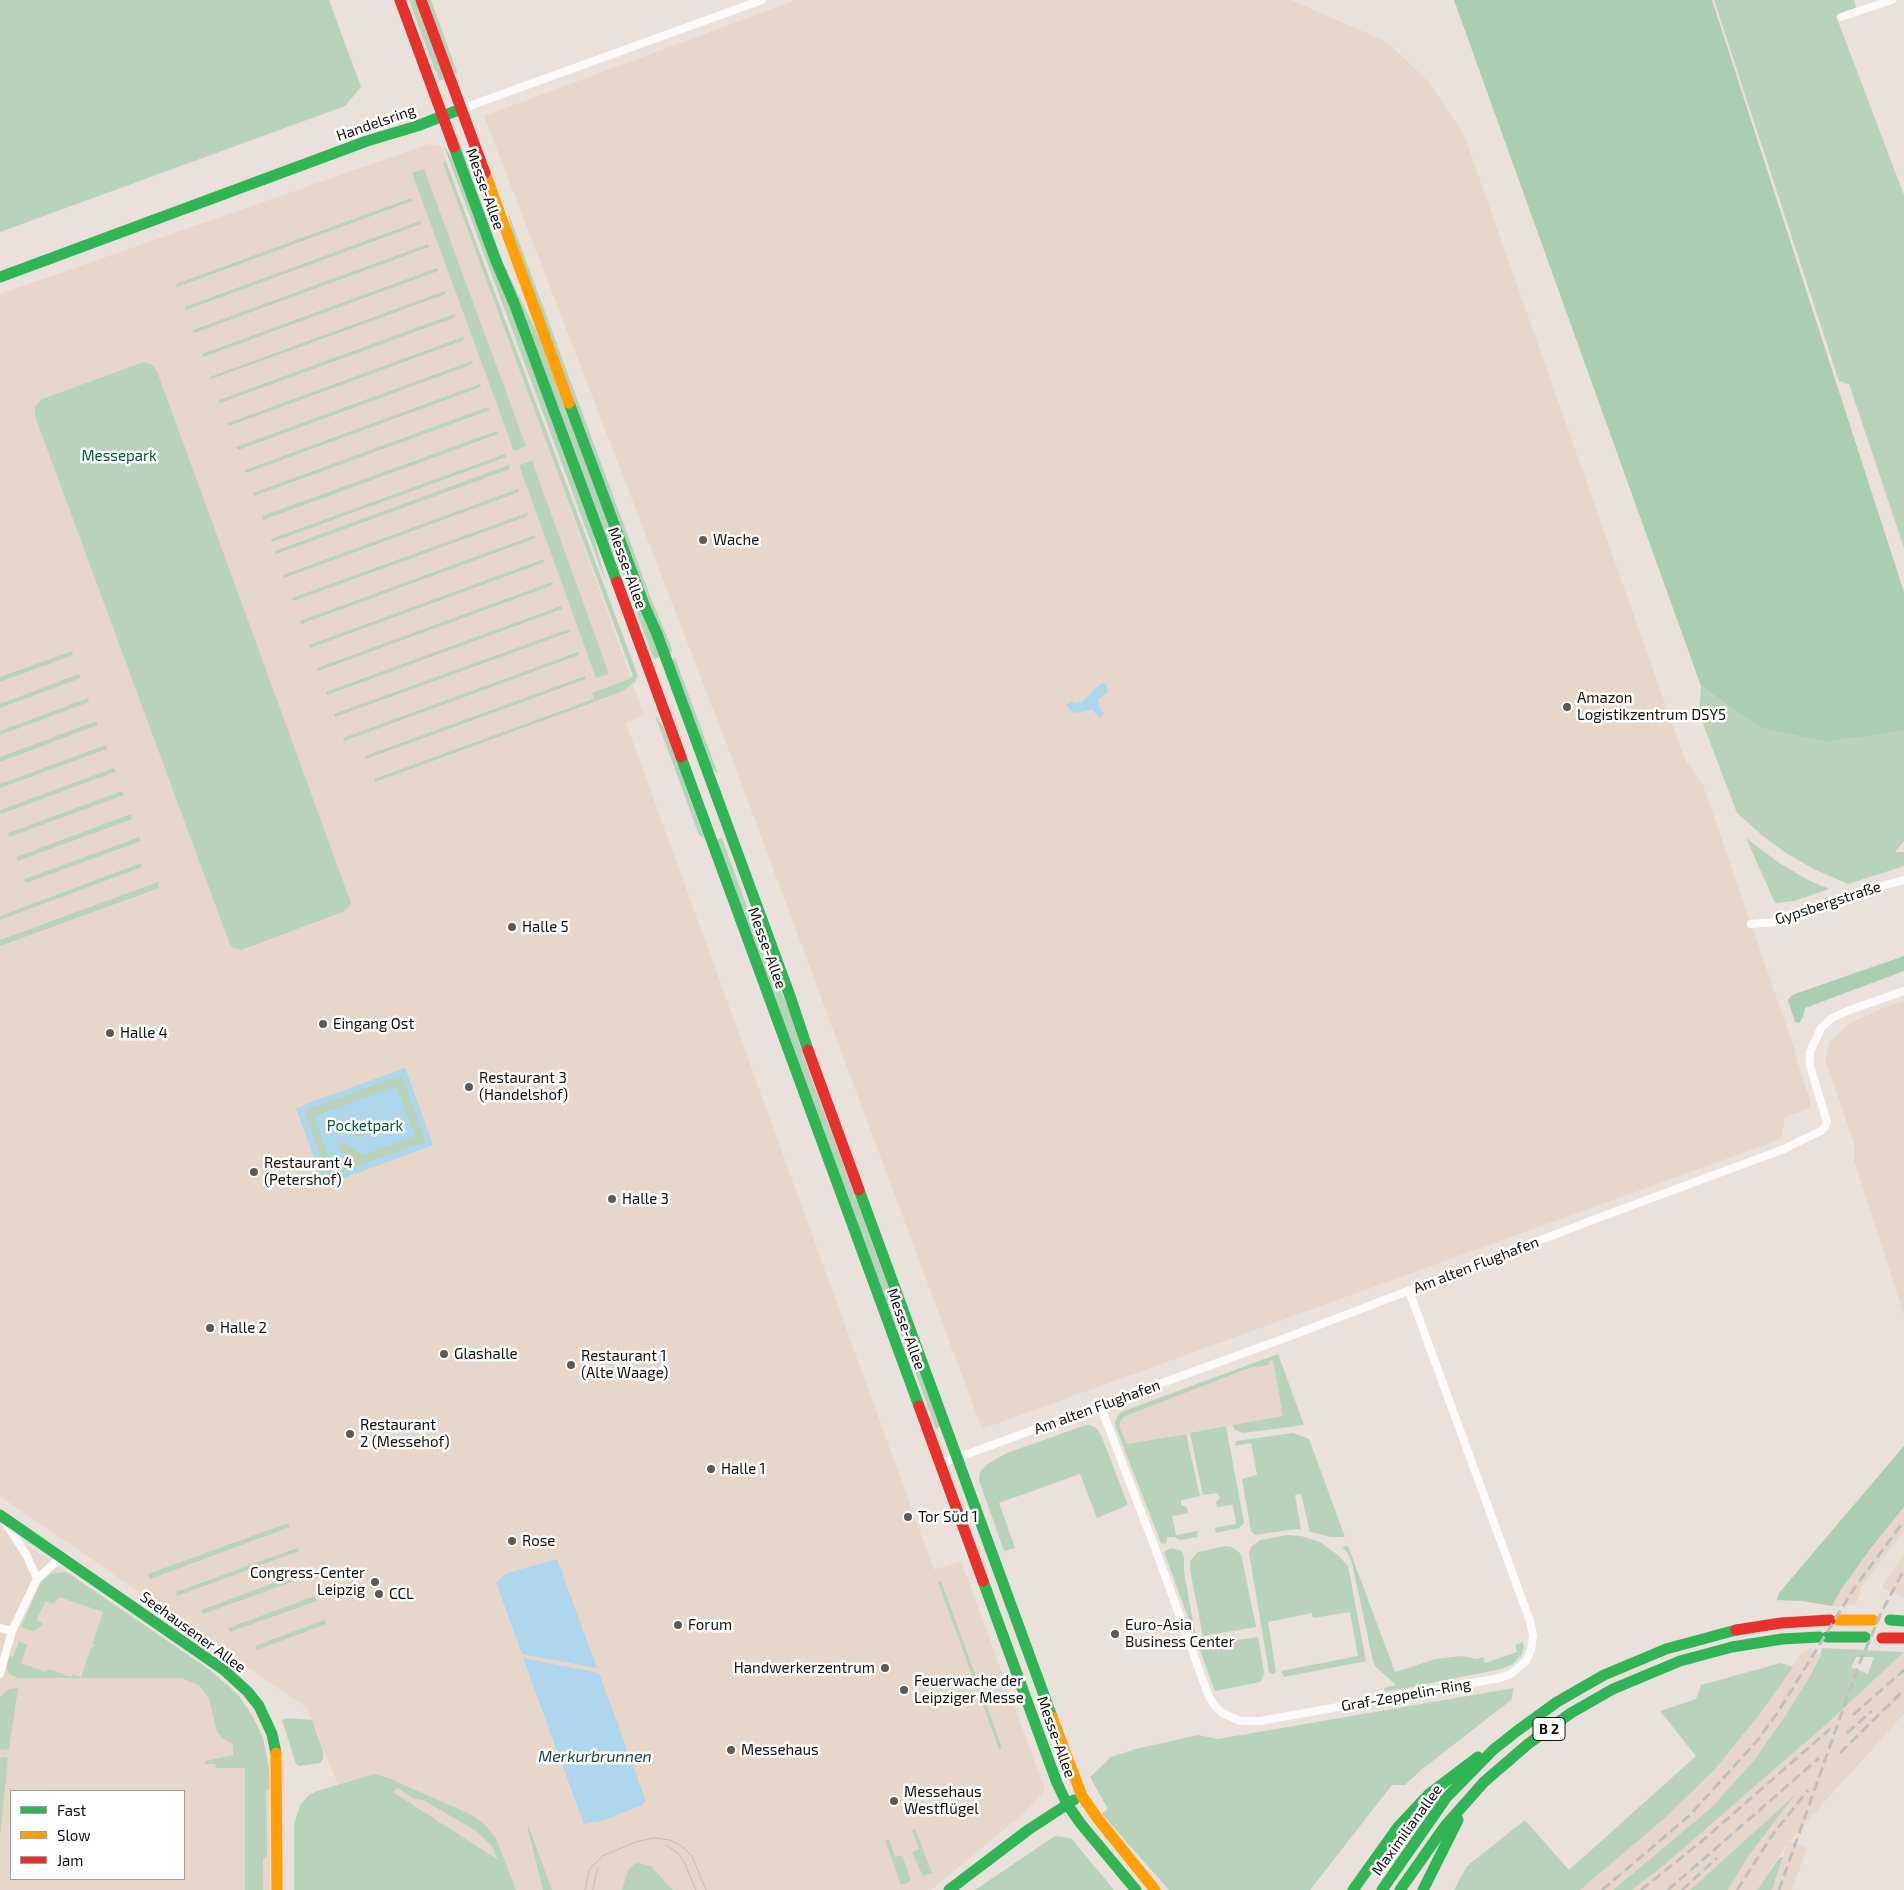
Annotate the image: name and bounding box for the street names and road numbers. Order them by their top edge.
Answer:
street label: Handelsring [334,101,418,145]
street label: Messe-Allee [462,146,508,232]
street label: Messe-Allee [604,525,650,611]
street label: Gypsbergstraße [1773,877,1883,929]
street label: Messe-Allee [744,905,790,991]
street label: Am alten Flughafen [1411,1233,1541,1297]
street label: Messe-Allee [883,1286,929,1372]
street label: Am alten Flughafen [1031,1376,1163,1438]
street label: Seehausener Allee [137,1588,249,1676]
street label: Graf-Zeppelin-Ring [1340,1675,1472,1715]
street label: Messe-Allee [1033,1694,1079,1780]
road number: B 2 [1533,1718,1565,1740]
street label: Maximilianallee [1368,1781,1446,1879]

